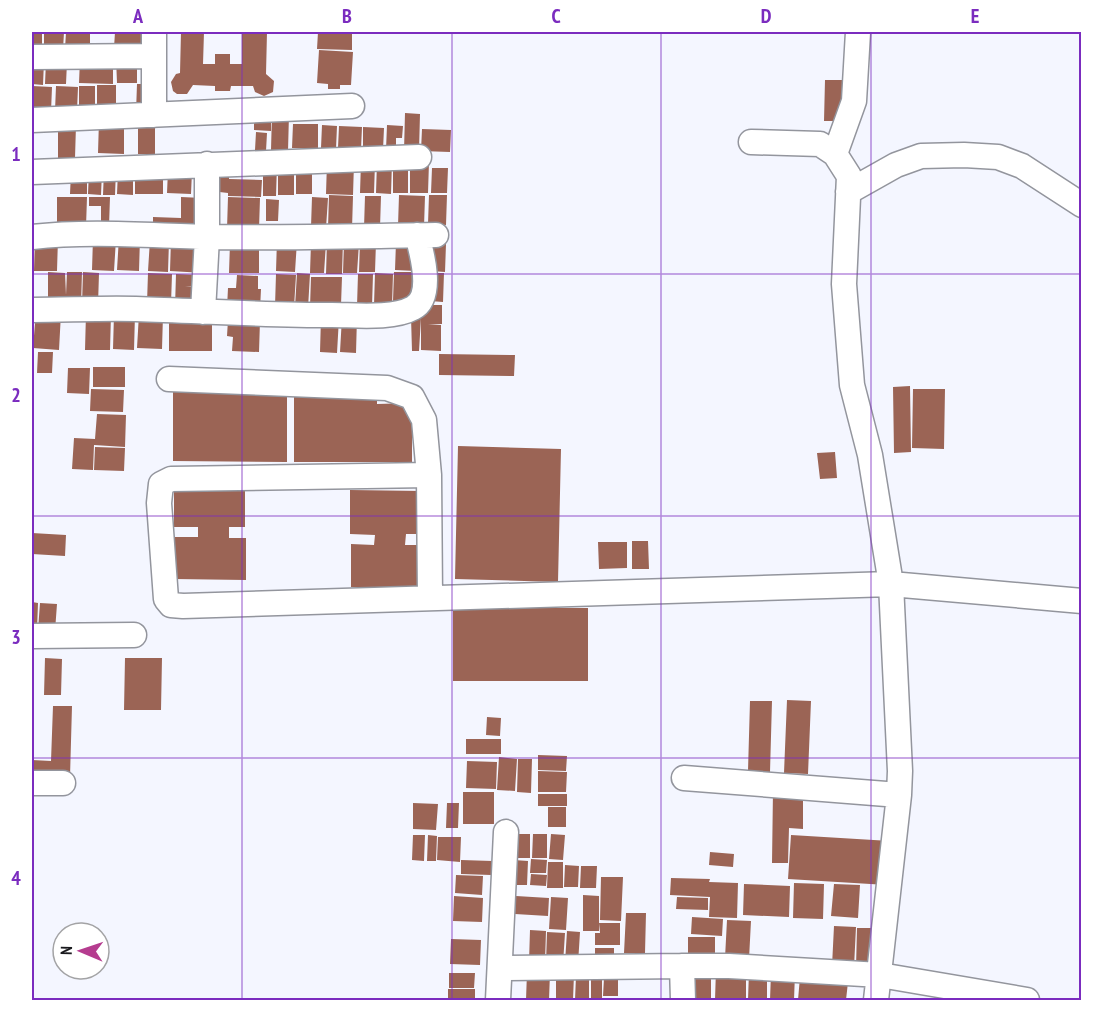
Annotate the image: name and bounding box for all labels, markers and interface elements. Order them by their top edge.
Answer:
text: A [132,3,144,29]
text: B [342,3,352,29]
text: C [551,3,561,29]
text: D [761,3,772,29]
text: E [971,3,979,29]
text: 1 [11,141,21,167]
text: 2 [11,382,21,408]
text: 3 [11,624,21,650]
text: 4 [11,865,21,891]
north arrow [51,921,111,981]
text: N [56,946,76,955]

